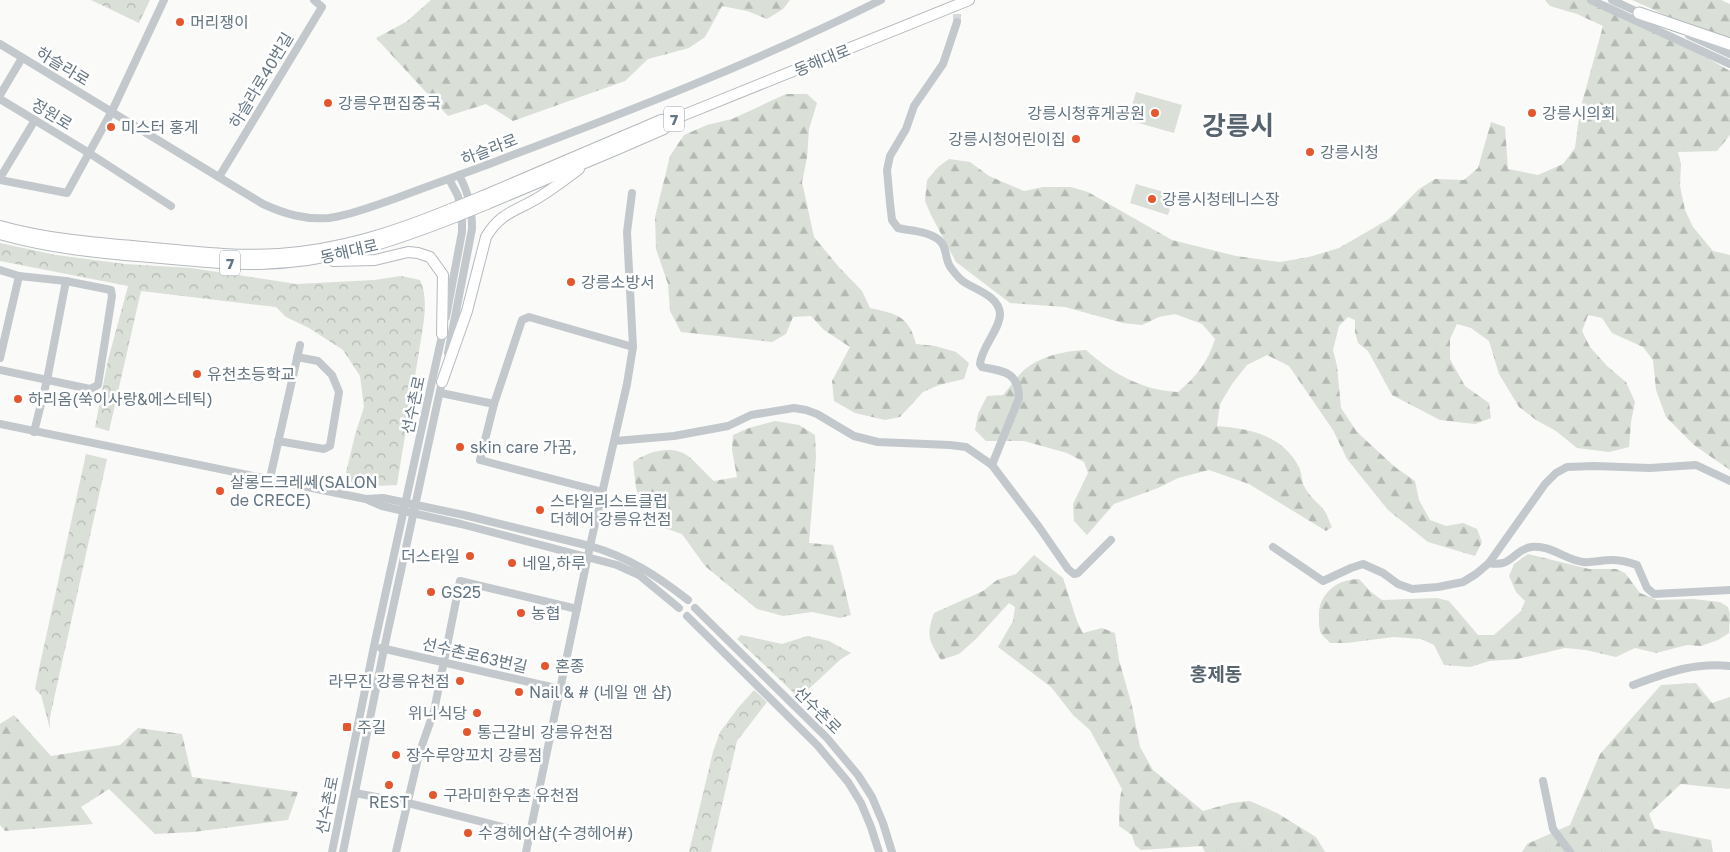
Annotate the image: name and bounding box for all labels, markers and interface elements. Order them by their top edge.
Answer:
place label: 머리쟁이 [190,12,249,32]
marker: 머리쟁이 [174,16,186,28]
street label: 하슬라로40번길 [225,29,297,131]
street label: 동해대로 [791,40,853,80]
street label: 하슬라로 [33,42,94,90]
place label: 강릉우편집중국 [338,93,441,113]
street label: 정원로 [28,94,76,134]
marker: 강릉우편집중국 [322,97,334,109]
place label: 강릉시청휴게공원 [1027,103,1145,123]
place label: 강릉시의회 [1542,103,1616,123]
road number: 7 [664,106,684,132]
marker: 강릉시청휴게공원 [1149,107,1161,119]
marker: 강릉시의회 [1526,107,1538,119]
district label: 강릉시 [1202,110,1274,141]
place label: 미스터 홍게 [121,117,199,137]
marker: 미스터 홍게 [105,121,117,133]
street label: 하슬라로 [458,129,520,169]
place label: 강릉시청어린이집 [948,129,1066,149]
marker: 강릉시청어린이집 [1070,133,1082,145]
place label: 강릉시청 [1320,142,1379,162]
marker: 강릉시청 [1304,146,1316,158]
place label: 강릉시청테니스장 [1162,189,1280,209]
marker: 강릉시청테니스장 [1146,193,1158,205]
street label: 동해대로 [318,235,380,267]
road number: 7 [220,250,240,276]
place label: 강릉소방서 [581,272,655,292]
marker: 강릉소방서 [565,276,577,288]
place label: 유천초등학교 [207,364,295,384]
marker: 유천초등학교 [191,368,203,380]
street label: 선수촌로 [397,374,429,436]
place label: 하리옴(쑥이사랑&에스테틱) [28,389,213,409]
marker: 하리옴(쑥이사랑&에스테틱) [12,393,24,405]
place label: skin care 가꿈, [470,437,577,457]
marker: skin care 가꿈, [454,441,466,453]
place label: 살롱드크레쎄(SALON de CRECE) [230,472,378,510]
marker: 살롱드크레쎄(SALON de CRECE) [214,485,226,497]
place label: 스타일리스트클럽 더헤어 강릉유천점 [550,491,672,529]
marker: 스타일리스트클럽 더헤어 강릉유천점 [534,504,546,516]
place label: 더스타일 [401,546,460,566]
marker: 더스타일 [464,550,476,562]
place label: 네일,하루 [522,553,586,573]
marker: 네일,하루 [506,557,518,569]
place label: GS25 [441,582,481,602]
marker: GS25 [425,586,437,598]
place label: 농협 [531,603,560,623]
marker: 농협 [515,607,527,619]
street label: 선수촌로63번길 [420,633,530,677]
place label: 혼종 [555,656,584,676]
marker: 혼종 [539,660,551,672]
district label: 홍제동 [1190,662,1242,685]
place label: 라무진 강릉유천점 [328,671,450,691]
marker: 라무진 강릉유천점 [454,675,466,687]
place label: Nail & # (네일 앤 샵) [529,682,672,702]
street label: 선수촌로 [790,682,846,738]
marker: Nail & # (네일 앤 샵) [513,686,525,698]
place label: 위니식당 [408,703,467,723]
marker: 위니식당 [471,707,483,719]
place label: 주길 [357,717,386,737]
marker: 주길 [341,721,353,733]
place label: 통근갈비 강릉유천점 [477,722,613,742]
marker: 통근갈비 강릉유천점 [461,726,473,738]
place label: 장수루양꼬치 강릉점 [406,745,542,765]
marker: 장수루양꼬치 강릉점 [390,749,402,761]
street label: 선수촌로 [312,774,342,836]
marker: REST [383,779,395,791]
place label: 구라미한우촌 유천점 [443,785,579,805]
marker: 구라미한우촌 유천점 [427,789,439,801]
place label: REST [369,792,409,812]
place label: 수경헤어샵(수경헤어#) [478,823,634,843]
marker: 수경헤어샵(수경헤어#) [462,827,474,839]

